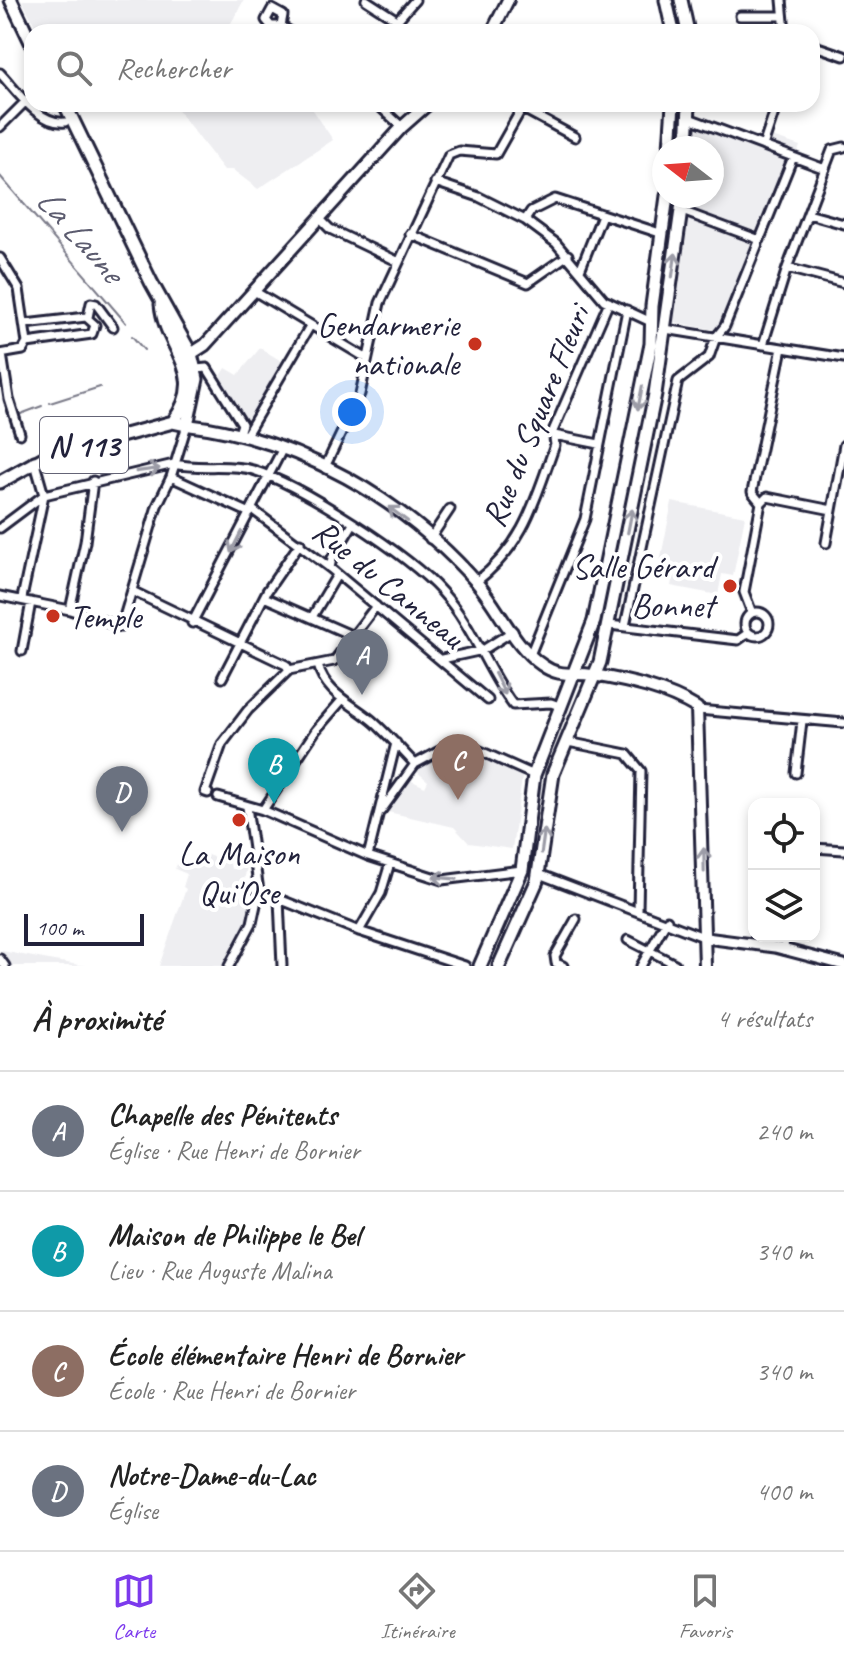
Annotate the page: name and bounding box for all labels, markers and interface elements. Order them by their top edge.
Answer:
search box [24,24,820,112]
icon: search [52,46,96,90]
text: Rechercher [116,49,231,87]
north arrow [652,136,724,208]
water label: La Laune [27,178,137,296]
one-way arrow [667,252,682,278]
street label: Rue du Square Fleuri [472,295,601,533]
place label: Gendarmerie nationale [317,303,461,385]
marker: Gendarmerie nationale [466,335,484,353]
one-way arrow [632,385,647,411]
your location [332,392,372,432]
road number: N 113 [40,417,128,473]
one-way arrow [134,462,160,477]
one-way arrow [388,505,410,522]
street label: Rue du Canneau [304,509,475,659]
one-way arrow [624,509,639,534]
one-way arrow [227,529,243,553]
place label: Salle Gérard Bonnet [572,545,719,627]
marker: Salle Gérard Bonnet [721,577,739,595]
place label: Temple [69,595,143,638]
marker: Temple [44,607,62,625]
pin: A [336,629,388,695]
one-way arrow [493,671,509,695]
pin: C [432,734,484,800]
pin: B [248,738,300,804]
pin: D [96,766,148,832]
map controls [748,798,820,942]
button: locate [748,798,820,870]
marker: La Maison Qui'Ose [230,811,248,829]
one-way arrow [536,829,551,854]
place label: La Maison Qui'Ose [179,832,300,914]
one-way arrow [696,847,712,874]
one-way arrow [432,870,459,885]
button: layers [748,870,820,942]
scale bar [24,910,144,946]
text: 100 m [36,914,83,942]
text: À proximité [32,997,161,1040]
text: 4 résultats [717,1002,812,1035]
text: Chapelle des Pénitents [108,1096,337,1134]
text: A [51,1115,65,1148]
text: 240 m [756,1115,812,1148]
text: Église · Rue Henri de Bornier [108,1134,360,1167]
text: Maison de Philippe le Bel [108,1216,360,1254]
text: B [51,1235,65,1268]
text: 340 m [756,1235,812,1268]
text: Lieu · Rue Auguste Malina [108,1254,332,1287]
text: École élémentaire Henri de Bornier [108,1336,463,1374]
text: C [52,1355,64,1388]
text: 340 m [756,1355,812,1388]
text: École · Rue Henri de Bornier [108,1374,355,1407]
text: Notre-Dame-du-Lac [108,1456,316,1494]
text: D [50,1475,66,1508]
text: 400 m [756,1475,812,1508]
text: Église [108,1494,158,1527]
tab: Carte [112,1569,156,1645]
tab: Itinéraire [380,1569,455,1645]
tab: Favoris [679,1569,732,1645]

